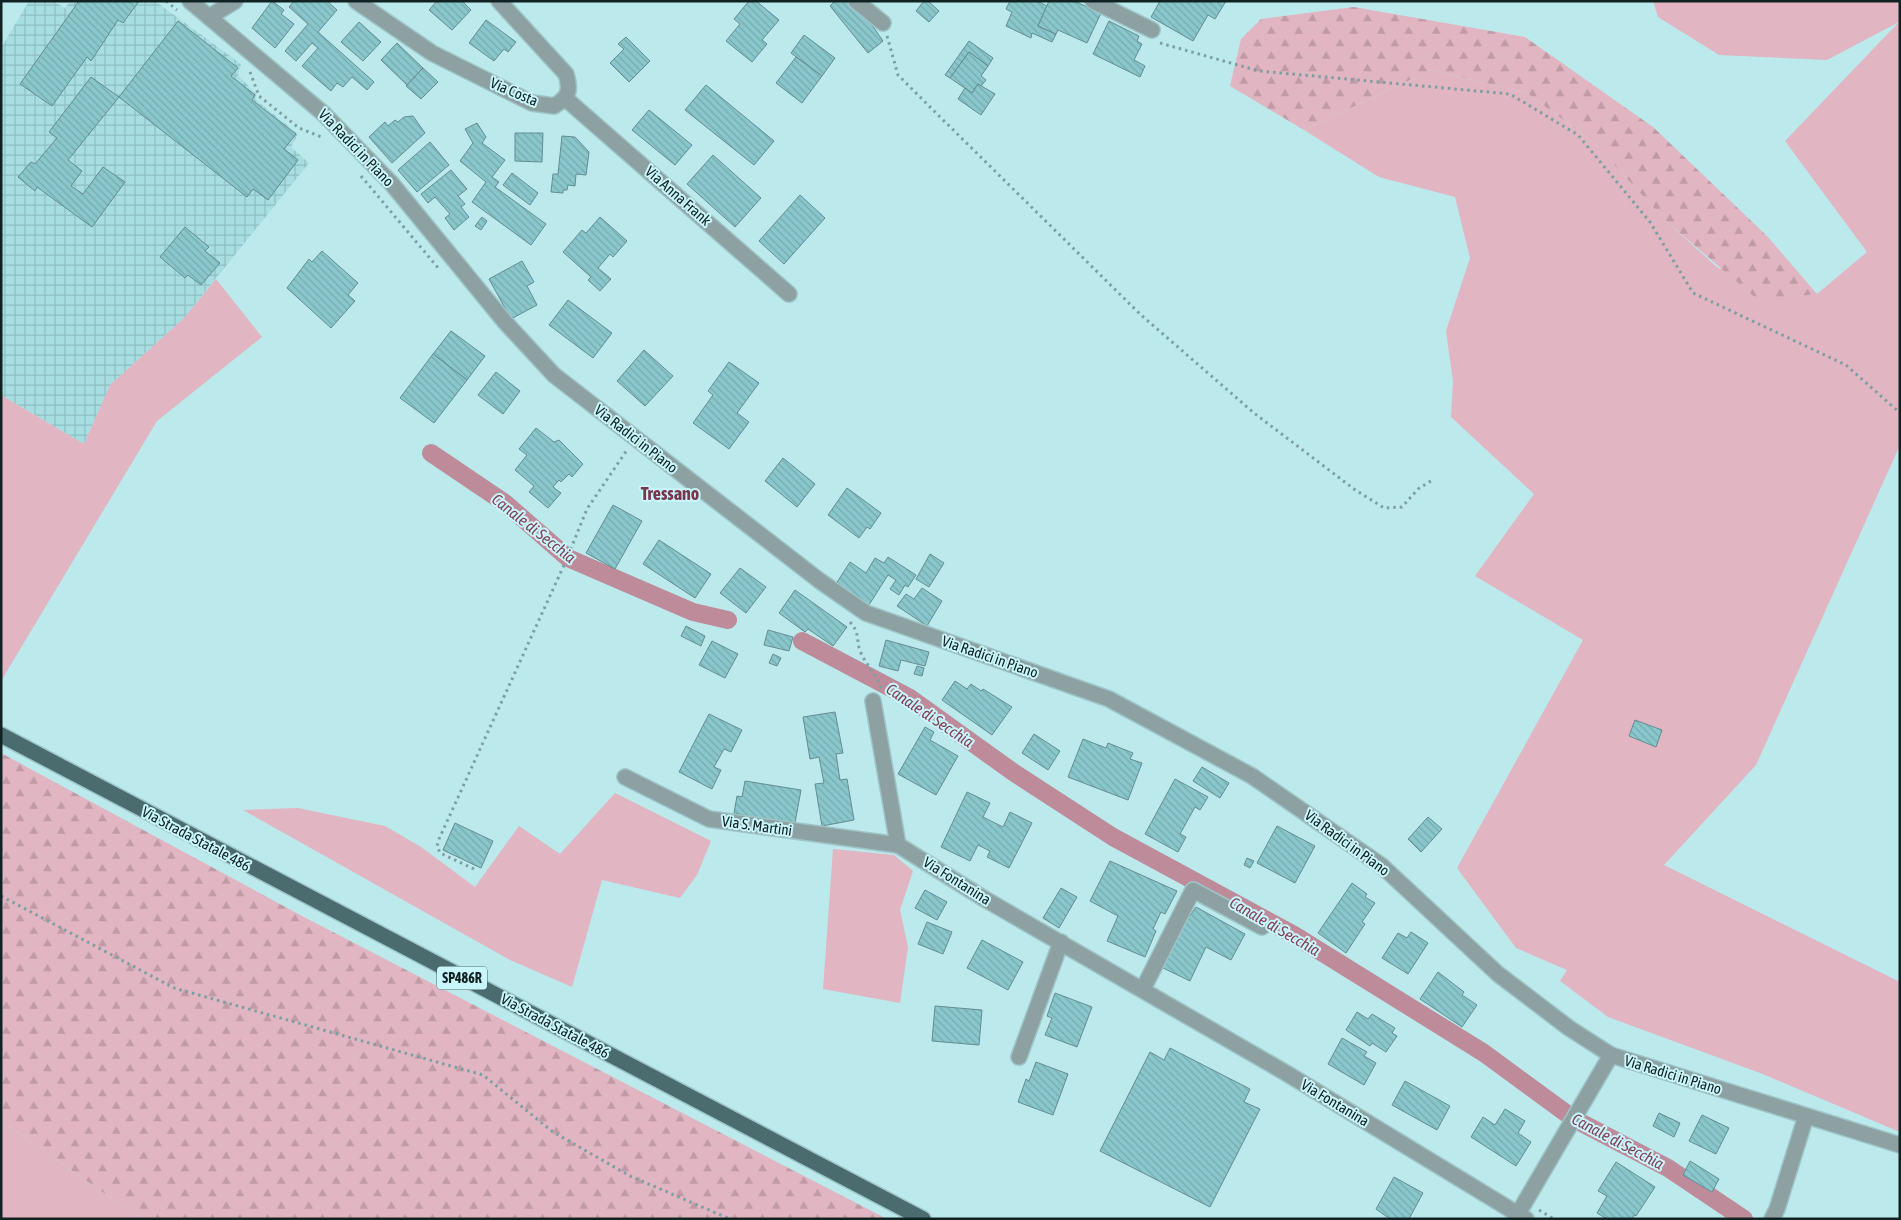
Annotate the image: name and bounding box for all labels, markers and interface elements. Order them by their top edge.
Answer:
street label: Via Costa [488,74,541,109]
street label: Via Radici in Piano [315,106,397,190]
street label: Via Anna Frank [642,162,715,229]
street label: Via Radici in Piano [591,401,681,476]
district label: Tressano [641,483,699,504]
water label: Canale di Secchia [489,490,580,567]
street label: Via Radici in Piano [940,632,1040,681]
water label: Canale di Secchia [883,679,977,751]
street label: Via Strada Statale 486 [139,803,253,874]
street label: Via Radici in Piano [1302,806,1393,879]
street label: Via S. Martini [721,812,793,839]
street label: Via Fontanina [920,853,994,908]
water label: Canale di Secchia [1227,893,1324,959]
road number: SP486R [437,966,487,990]
street label: Via Strada Statale 486 [498,990,612,1061]
street label: Via Radici in Piano [1623,1052,1724,1097]
street label: Via Fontanina [1298,1076,1372,1129]
water label: Canale di Secchia [1569,1109,1667,1173]

